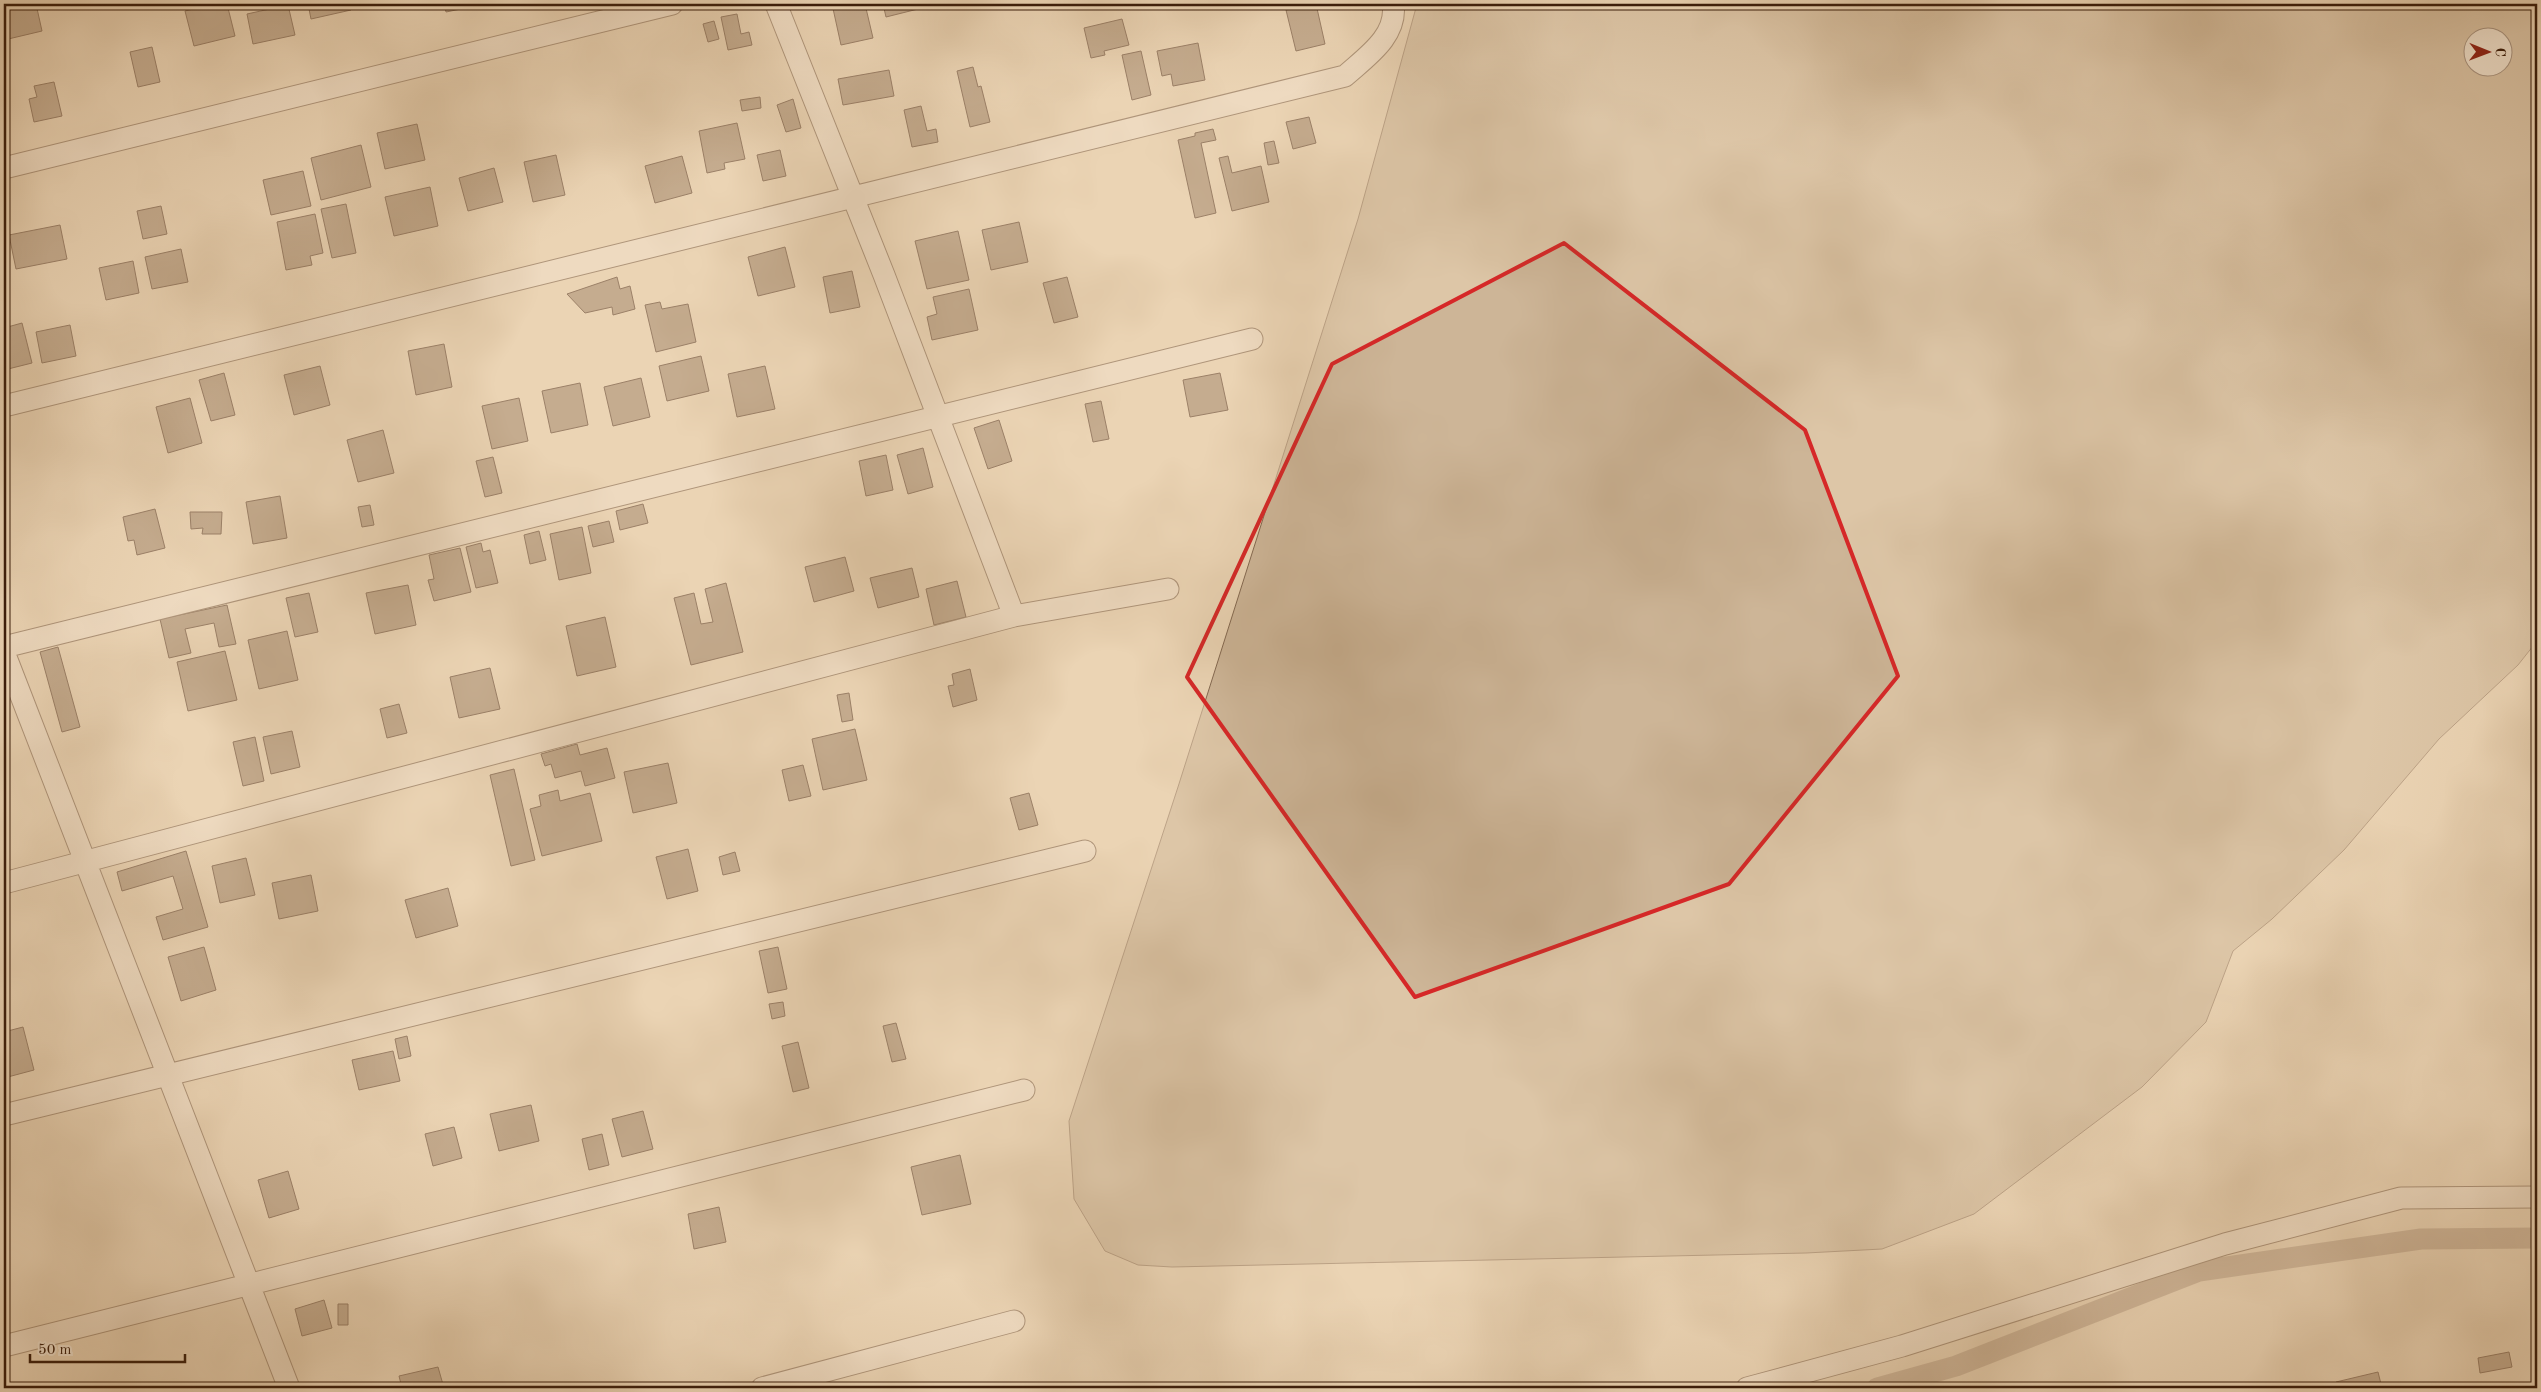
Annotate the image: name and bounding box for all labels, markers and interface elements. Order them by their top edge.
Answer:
north arrow [2464,28,2514,78]
text: С [2493,47,2507,57]
scale bar [30,1332,185,1364]
text: 50 m [38,1343,72,1358]

